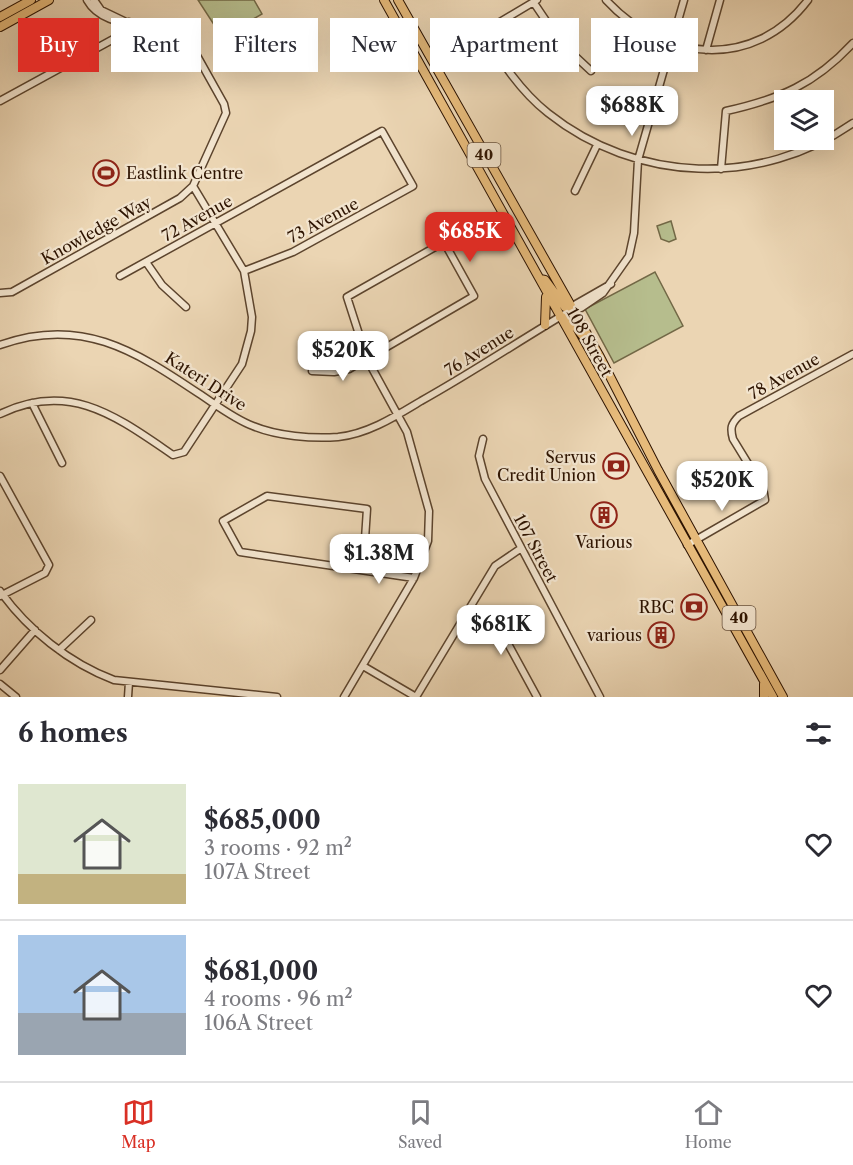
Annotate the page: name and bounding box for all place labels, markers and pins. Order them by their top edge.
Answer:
pin: $688K [590,86,674,137]
sports icon: Eastlink Centre [91,158,121,188]
place label: Eastlink Centre [126,163,243,183]
pin: $685K [428,212,512,263]
pin: $520K [301,331,385,382]
place label: Servus Credit Union [497,447,596,485]
bank icon: Servus Credit Union [601,451,631,481]
pin: $520K [680,461,764,512]
building icon: Various [589,500,619,530]
place label: Various [575,532,632,552]
pin: $1.38M [330,534,428,585]
bank icon: RBC [679,592,709,622]
place label: RBC [639,597,674,617]
pin: $681K [459,605,543,656]
building icon: various [646,620,676,650]
place label: various [586,625,642,645]

